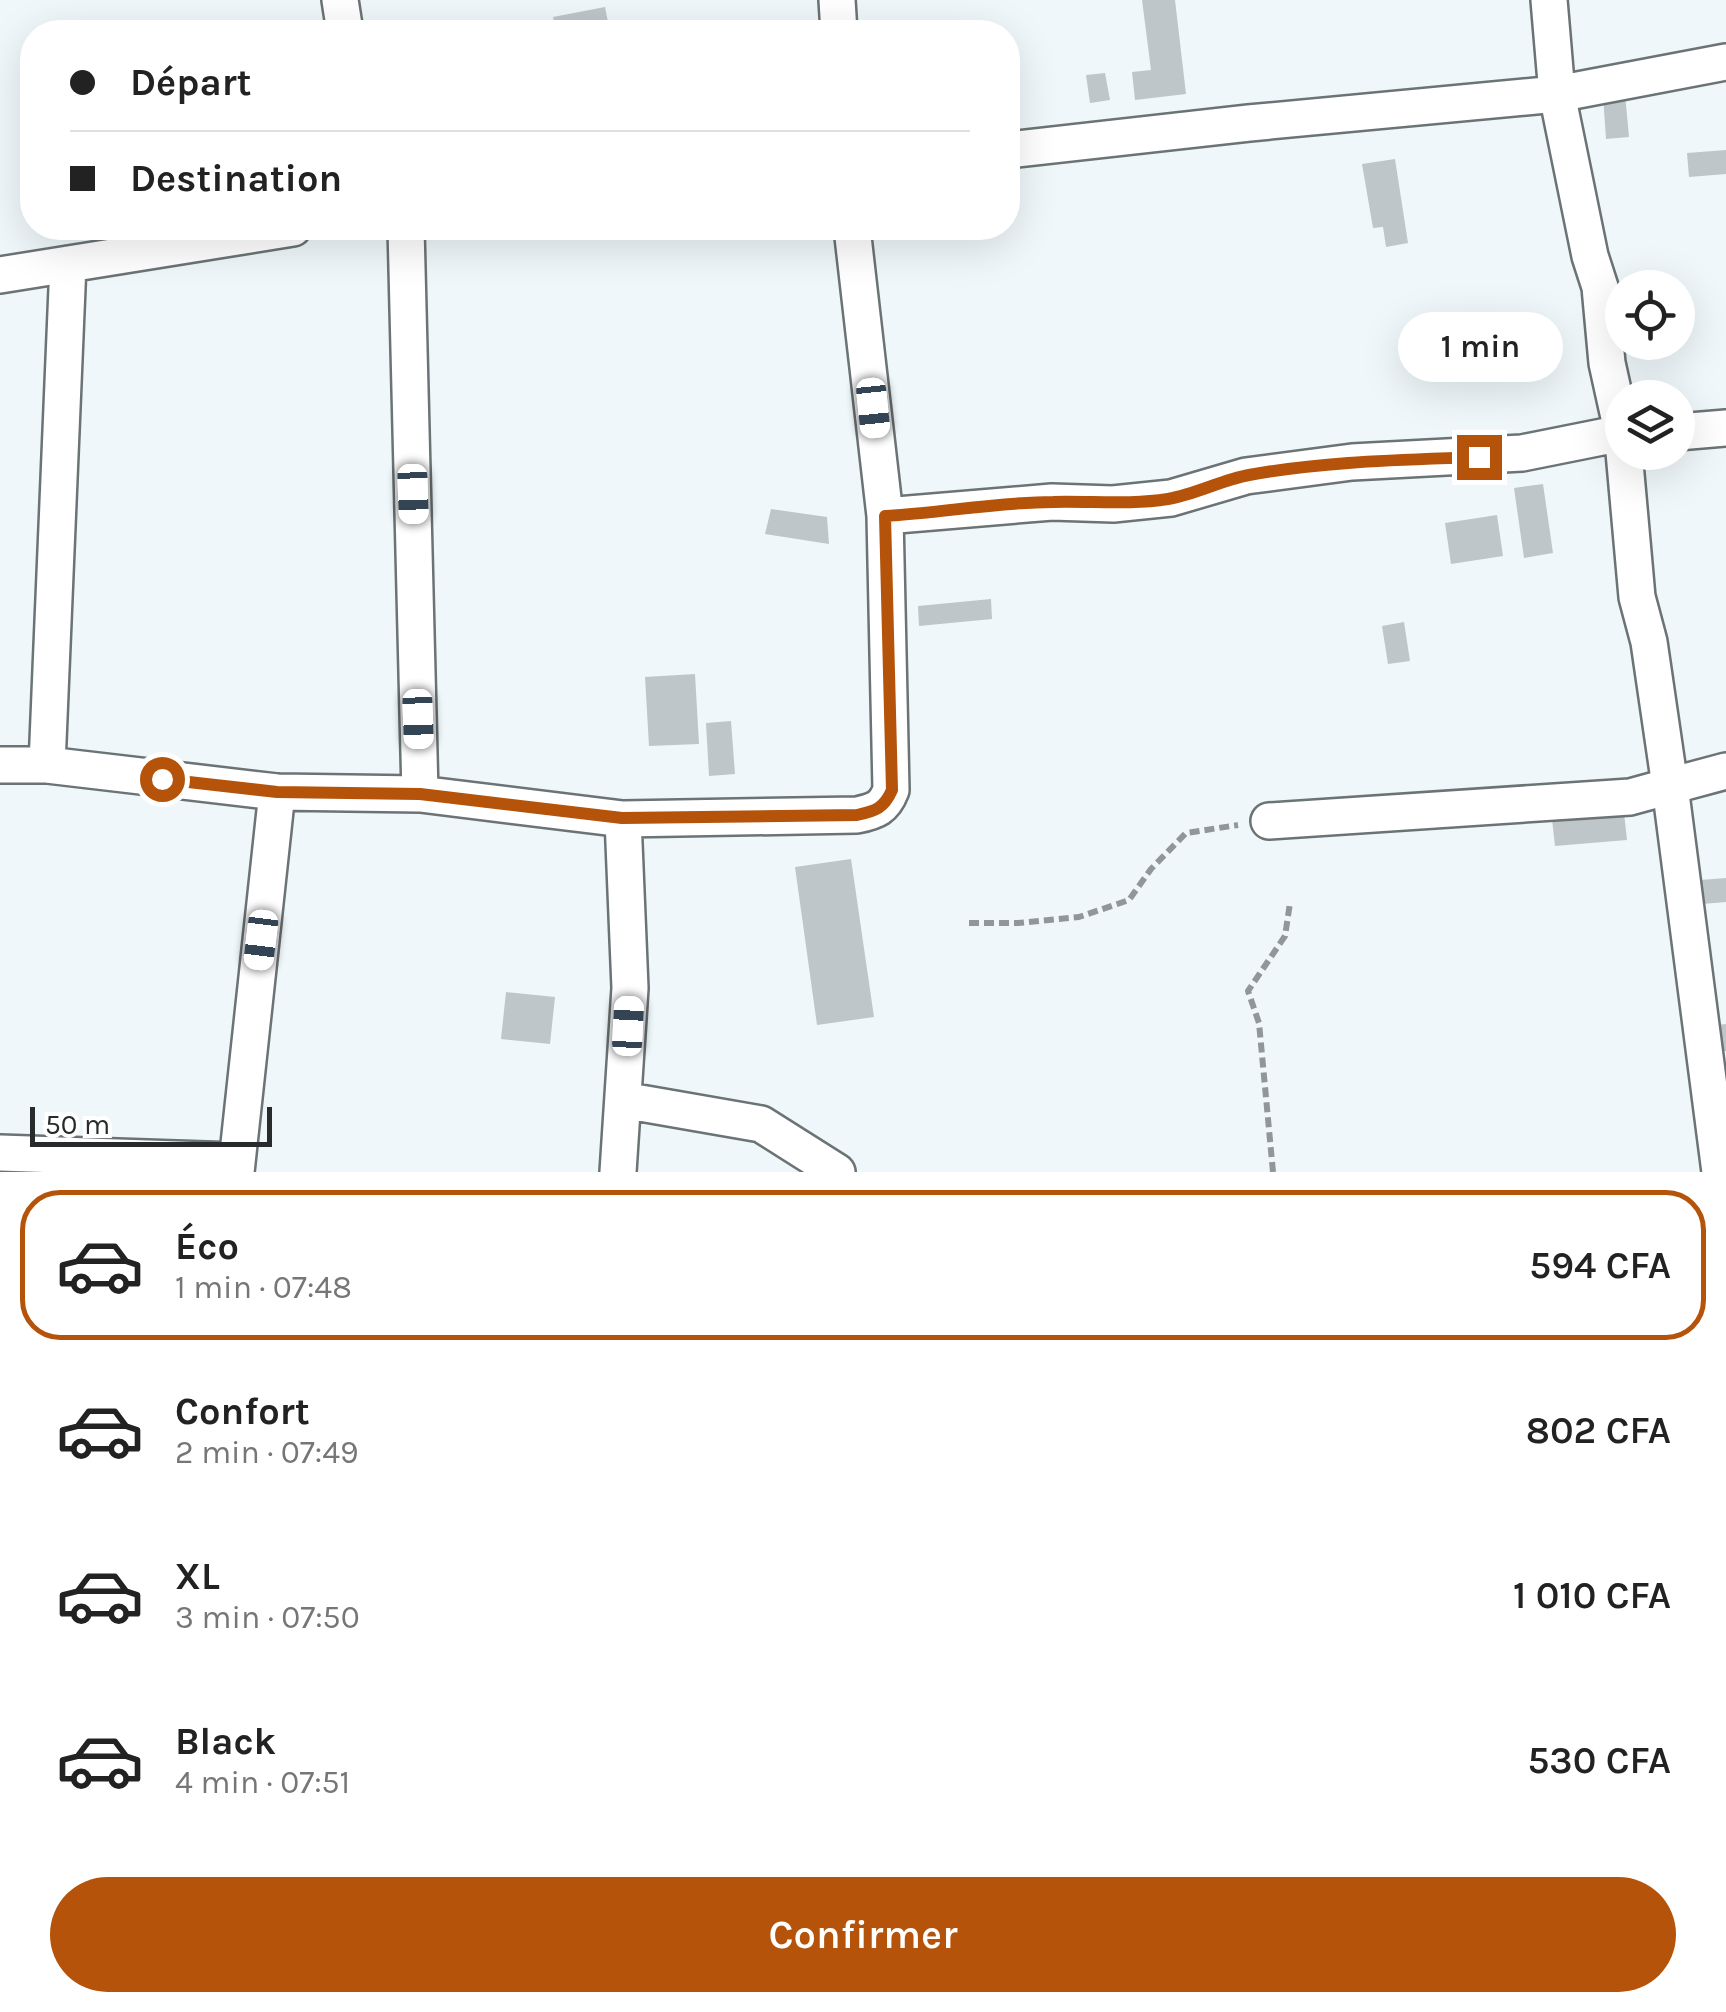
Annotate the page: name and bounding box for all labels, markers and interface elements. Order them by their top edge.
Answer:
text: Départ [130,60,252,105]
text: Destination [130,156,342,201]
map controls [1605,270,1695,470]
button: locate [1605,270,1695,360]
callout: 1 min [1396,312,1562,382]
text: 1 min [1441,328,1520,365]
car [855,377,891,439]
button: layers [1605,380,1695,470]
route end [1457,435,1502,480]
car [397,463,429,525]
car [402,688,434,750]
route start [140,757,185,802]
car [242,908,280,972]
car [611,995,645,1057]
scale bar [30,1102,272,1146]
text: 50 m [45,1108,110,1141]
icon: car [55,1220,145,1310]
text: Éco [175,1224,239,1269]
text: 594 CFA [1529,1243,1671,1288]
text: 1 min · 07:48 [175,1269,352,1306]
icon: car [55,1385,145,1475]
text: Confort [175,1389,310,1434]
text: 802 CFA [1526,1408,1671,1453]
text: 2 min · 07:49 [175,1434,359,1471]
icon: car [55,1550,145,1640]
text: XL [175,1554,220,1599]
text: 1 010 CFA [1513,1573,1671,1618]
text: 3 min · 07:50 [175,1599,360,1636]
icon: car [55,1715,145,1805]
text: Black [175,1719,276,1764]
text: 530 CFA [1527,1738,1671,1783]
text: 4 min · 07:51 [175,1764,350,1801]
button: Confirmer [50,1877,1676,1992]

